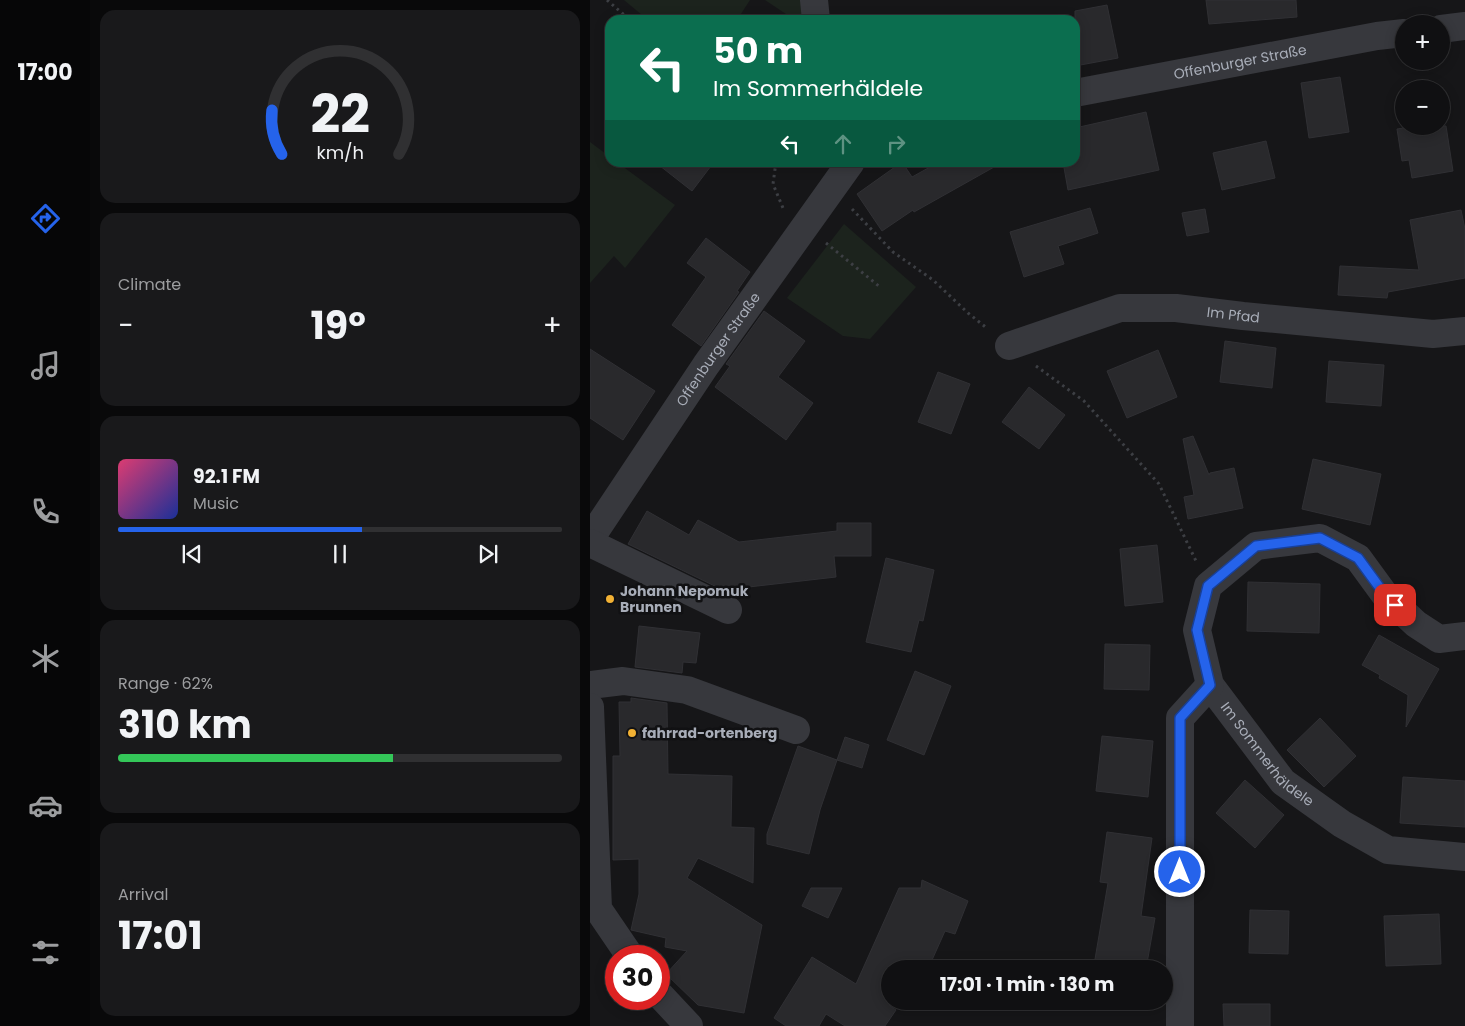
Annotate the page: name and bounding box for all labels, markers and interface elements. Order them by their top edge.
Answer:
map controls [1395,15,1450,135]
button: + [1395,15,1450,70]
text: 50 m [713,26,803,75]
icon: left [630,35,695,100]
street label: Offenburger Straße [1172,39,1309,84]
text: 17:00 [18,57,72,88]
text: Im Sommerhäldele [713,73,923,104]
text: 22 [310,78,370,151]
button: − [1395,80,1450,135]
icon: left [776,130,804,158]
icon: ahead [829,130,857,158]
icon: right [882,130,910,158]
text: km/h [316,140,364,165]
icon: directions [28,201,63,236]
text: Climate [118,273,181,296]
street label: Offenburger Straße [671,288,765,410]
text: 19° [311,299,366,352]
street label: Im Pfad [1206,302,1261,328]
text: − [118,306,133,345]
text: + [543,306,562,345]
icon: music [28,348,63,383]
text: 92.1 FM [193,463,260,490]
text: Music [193,492,239,515]
icon: phone [28,494,63,529]
icon: previous [178,540,206,568]
icon: pause [326,540,354,568]
icon: next [474,540,502,568]
place label: Johann Nepomuk Brunnen [620,581,749,617]
pin [1374,584,1416,626]
icon: arrive [1381,591,1409,619]
marker: Johann Nepomuk Brunnen [604,593,616,605]
icon: climate [28,641,63,676]
text: Range · 62% [118,672,213,695]
text: 310 km [118,698,252,751]
street label: Im Sommerhäldele [1216,698,1318,811]
place label: fahrrad-ortenberg [642,723,777,743]
marker: fahrrad-ortenberg [626,727,638,739]
icon: car [28,788,63,823]
position arrow [1153,845,1205,897]
text: Arrival [118,883,168,906]
text: 17:01 [118,909,202,962]
icon: filters [28,935,63,970]
speed limit sign: 30 [605,945,670,1010]
text: 17:01 · 1 min · 130 m [940,971,1114,998]

